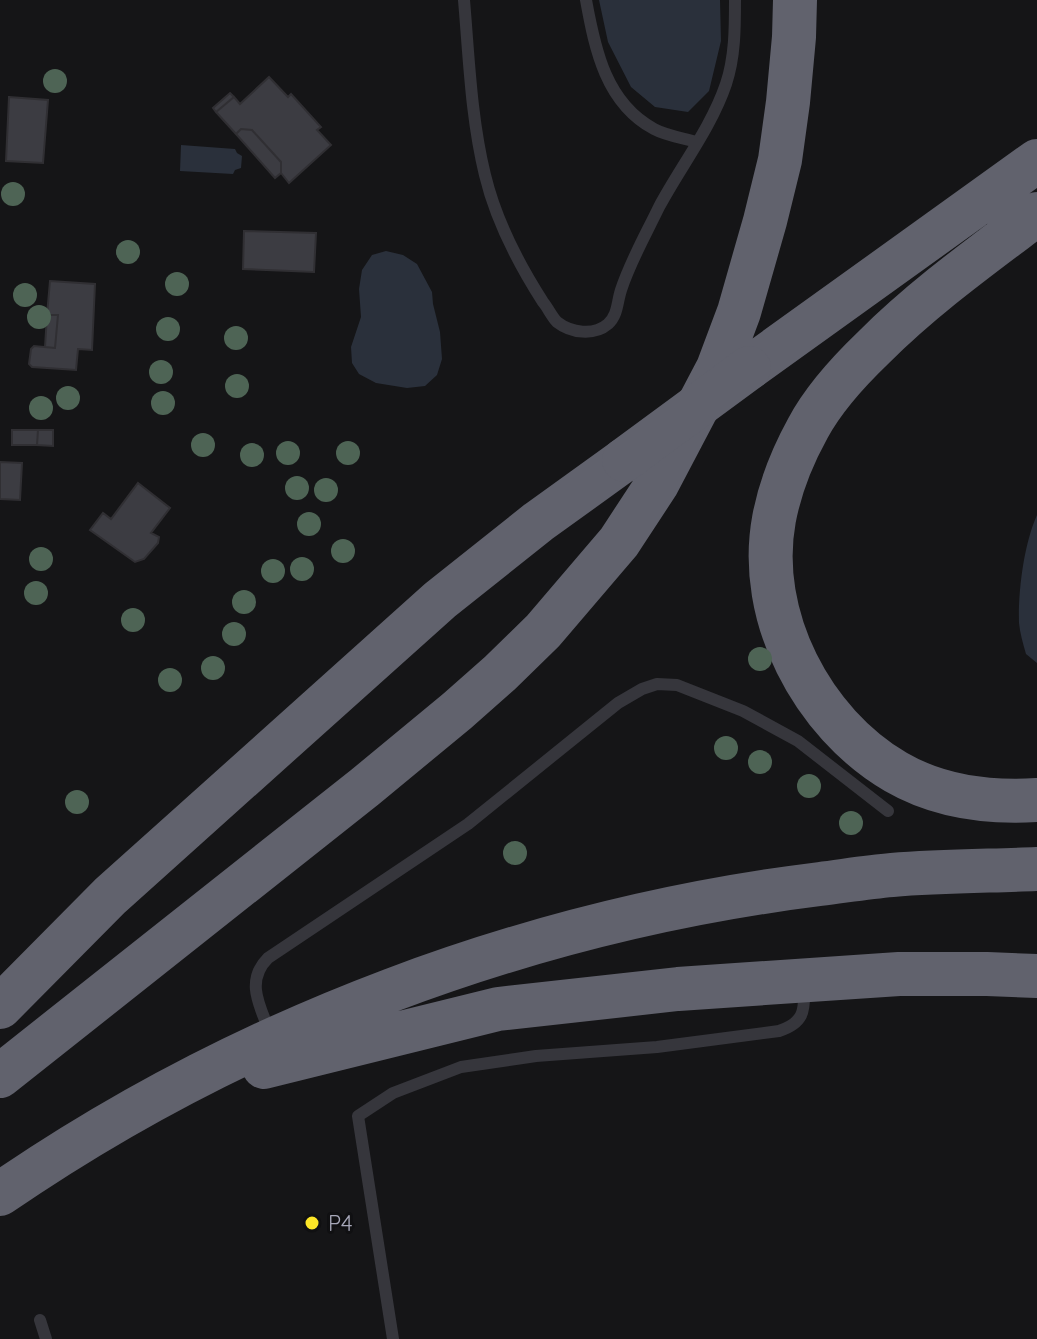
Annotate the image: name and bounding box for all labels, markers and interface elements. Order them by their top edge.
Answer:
place label: P4 [328,1209,353,1237]
marker: P4 [303,1214,321,1232]

